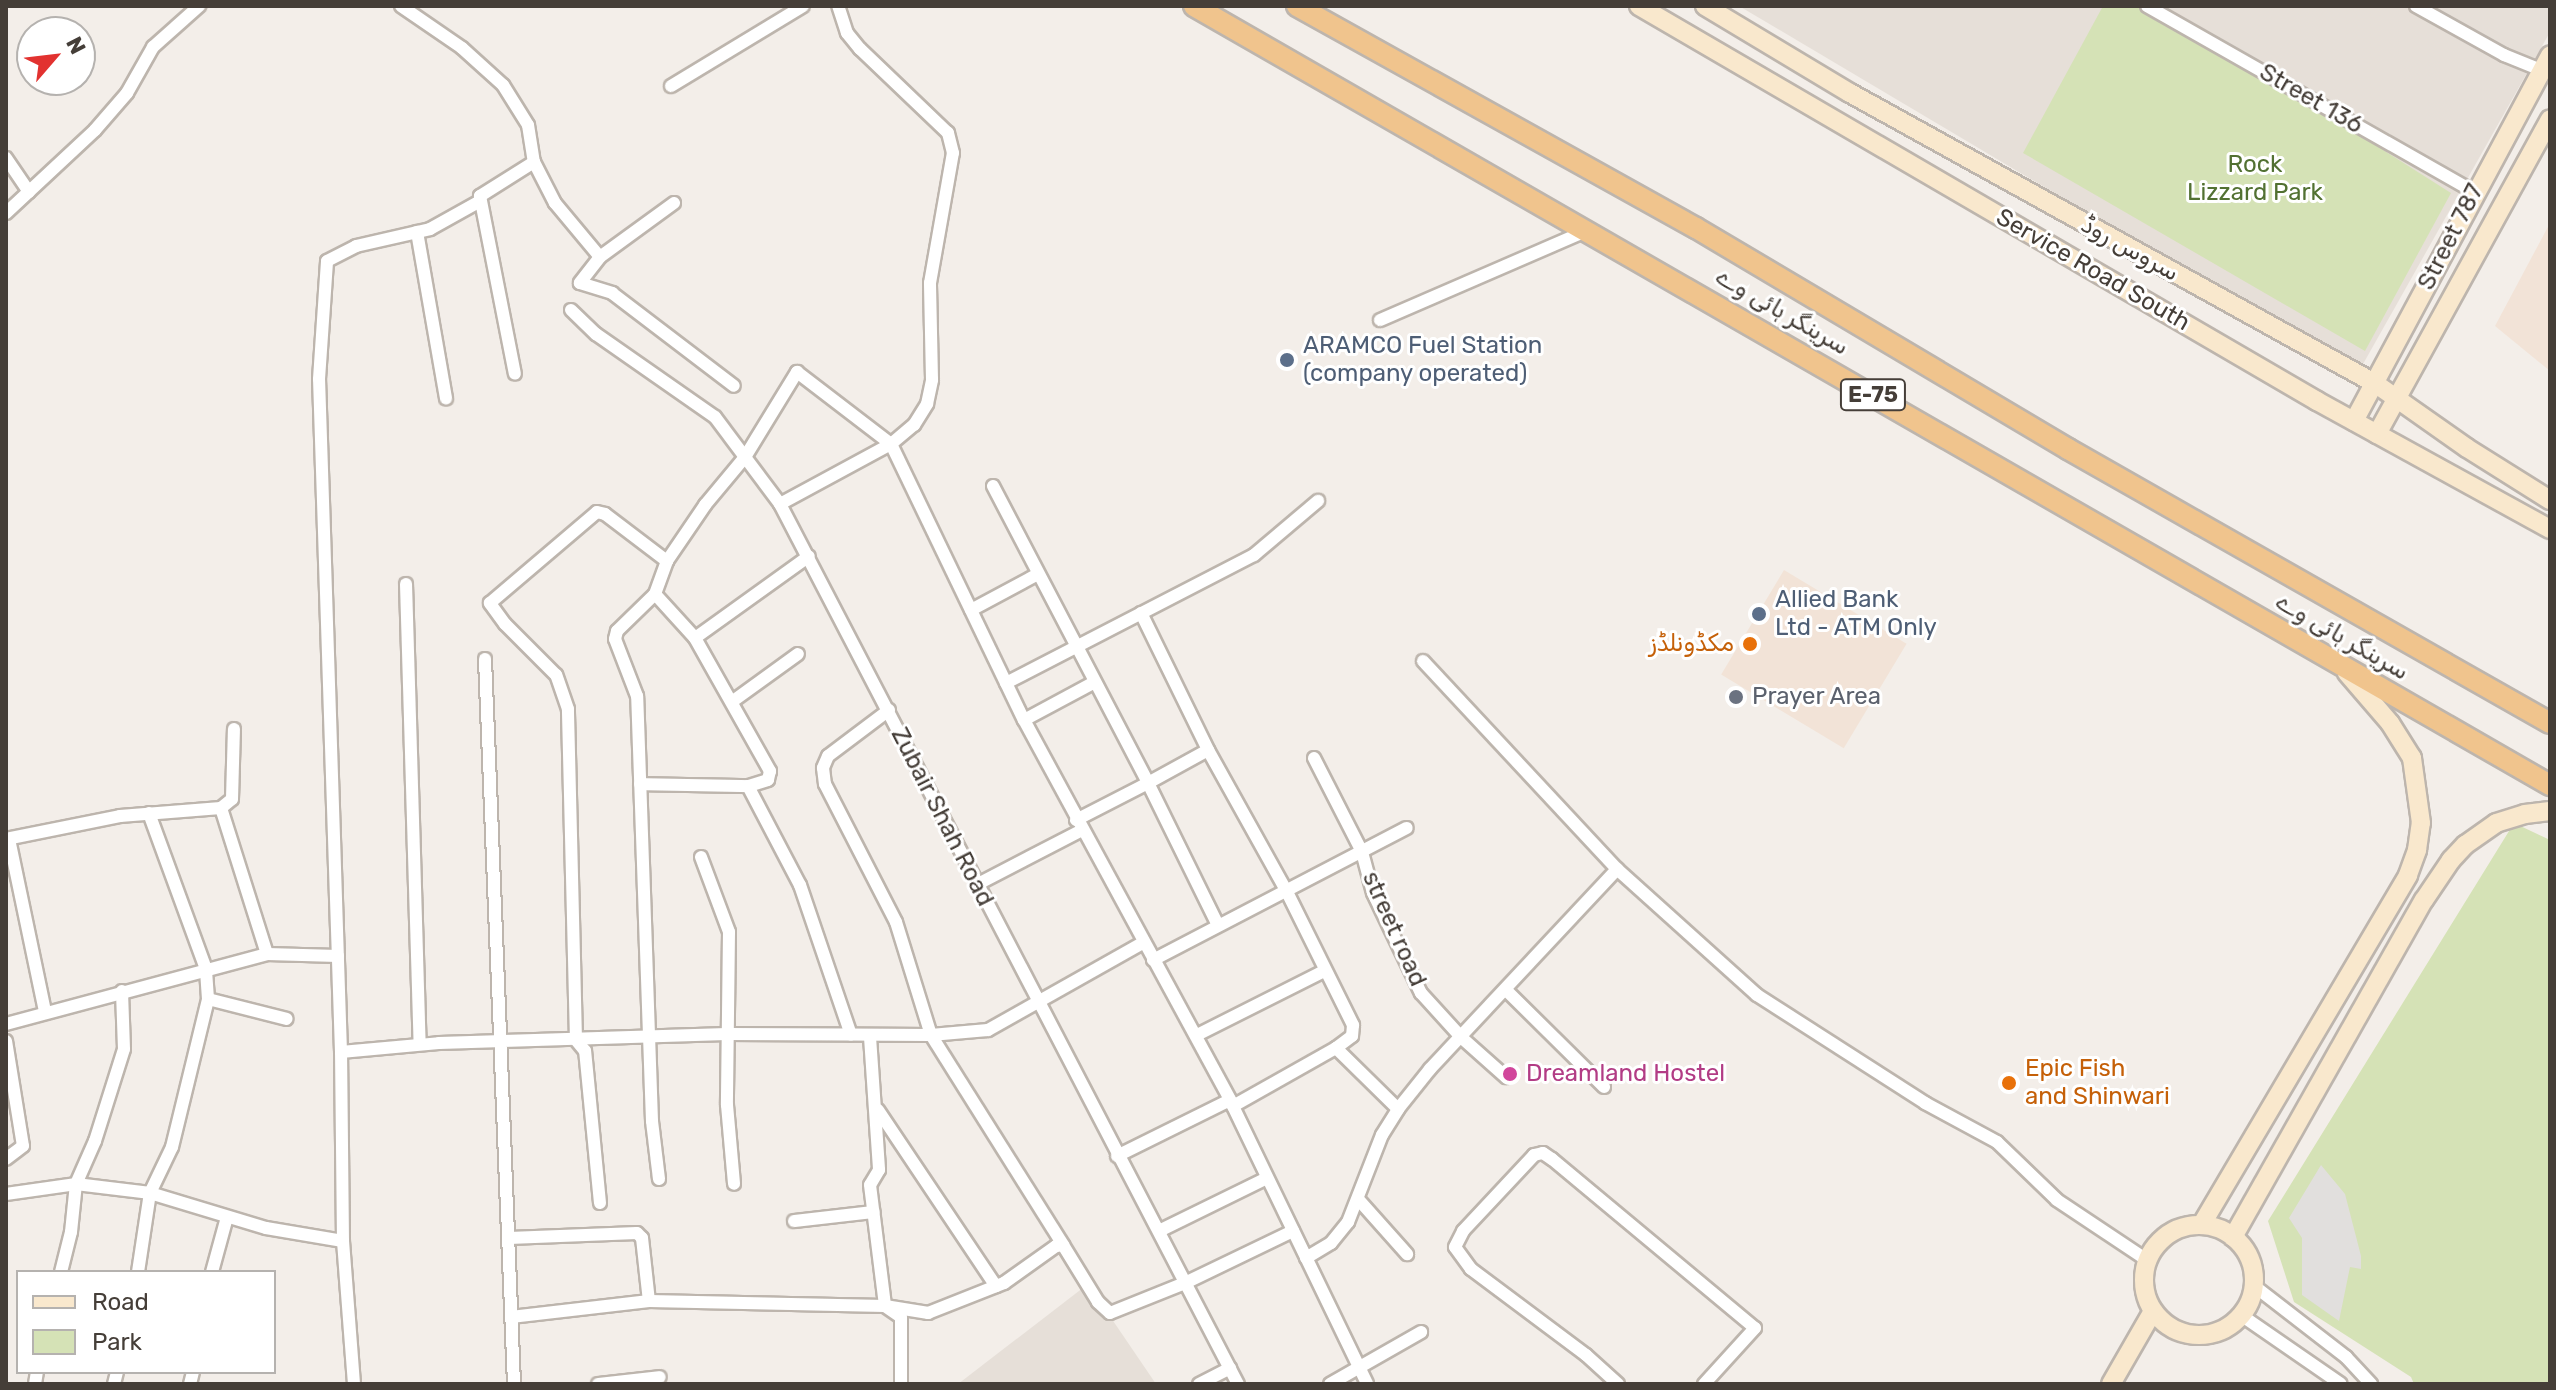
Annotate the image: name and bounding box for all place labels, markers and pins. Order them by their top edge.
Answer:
place label: ARAMCO Fuel Station (company operated) [1303,332,1542,388]
marker: ARAMCO Fuel Station (company operated) [1278,351,1296,369]
place label: Allied Bank Ltd - ATM Only [1775,586,1937,642]
marker: Allied Bank Ltd - ATM Only [1750,605,1768,623]
place label: مکڈونلڈز [1649,630,1734,658]
marker: مکڈونلڈز [1741,635,1759,653]
place label: Prayer Area [1752,683,1882,711]
marker: Prayer Area [1727,688,1745,706]
place label: Epic Fish and Shinwari [2025,1055,2170,1111]
place label: Dreamland Hostel [1526,1060,1725,1088]
marker: Dreamland Hostel [1501,1065,1519,1083]
marker: Epic Fish and Shinwari [2000,1074,2018,1092]

